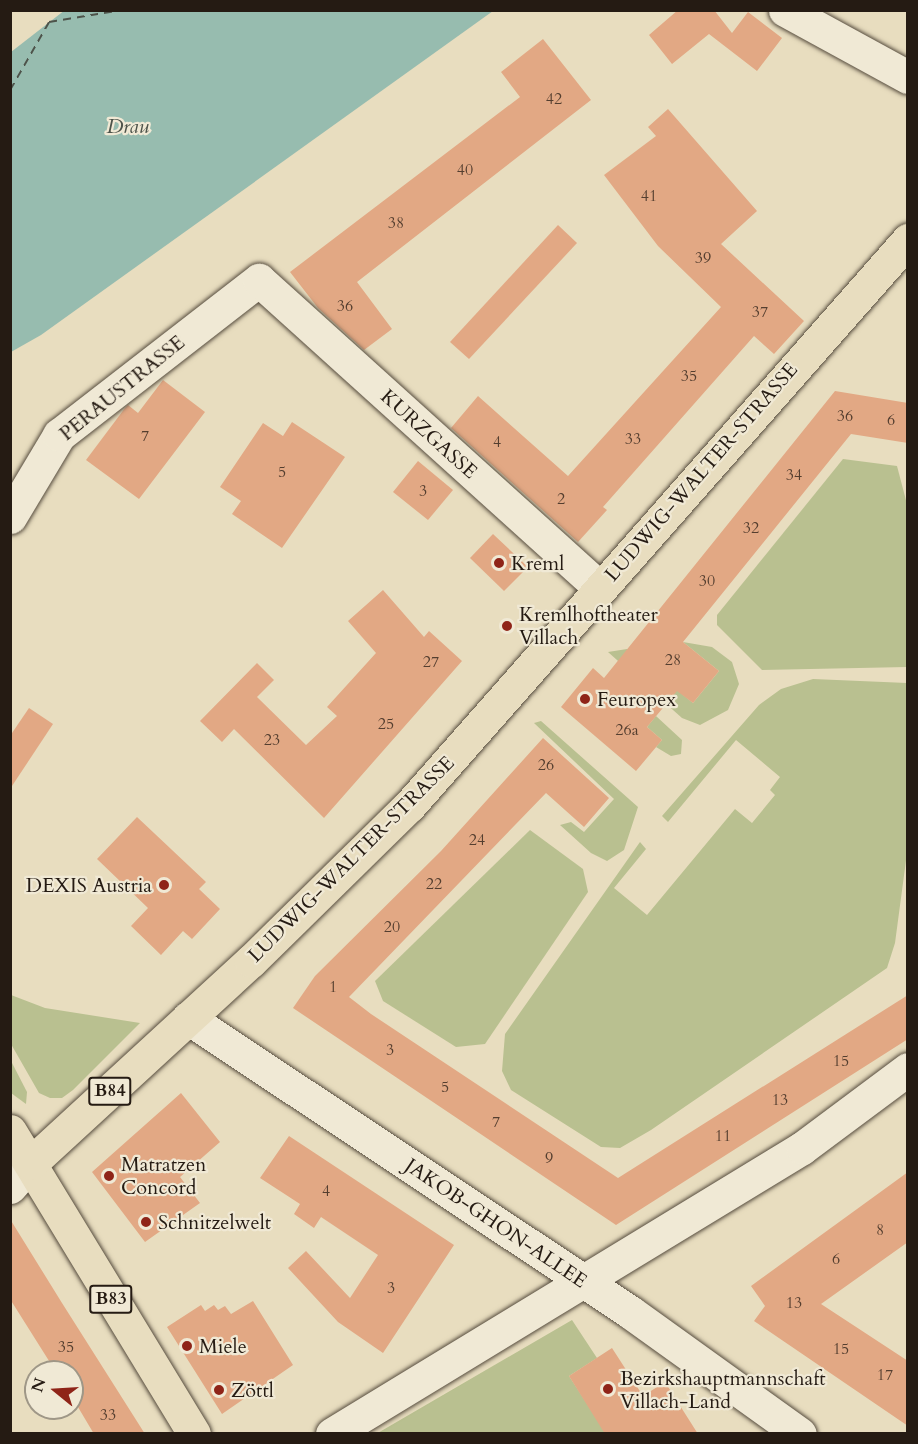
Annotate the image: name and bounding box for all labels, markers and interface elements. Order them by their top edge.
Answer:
house number: 42 [546,89,562,109]
water label: Drau [107,114,149,140]
house number: 40 [457,160,473,180]
house number: 41 [641,186,657,206]
house number: 38 [388,213,404,233]
house number: 39 [695,248,711,268]
house number: 36 [337,296,353,316]
house number: 37 [752,302,768,322]
street label: PERAUSTRASSE [55,330,189,446]
street label: LUDWIG-WALTER-STRASSE [600,358,802,586]
house number: 35 [681,366,697,386]
street label: KURZGASSE [376,384,482,484]
house number: 36 [837,406,853,426]
house number: 6 [887,410,895,430]
house number: 7 [141,426,149,446]
house number: 33 [625,429,641,449]
house number: 4 [493,432,501,452]
house number: 5 [278,462,286,482]
house number: 34 [786,465,802,485]
house number: 3 [419,481,427,501]
house number: 2 [557,489,565,509]
house number: 32 [743,518,759,538]
place label: Kreml [511,551,564,575]
marker: Kreml [492,556,506,570]
house number: 30 [699,571,715,591]
place label: Kremlhoftheater Villach [519,602,658,649]
marker: Kremlhoftheater Villach [500,619,514,633]
house number: 28 [665,650,681,670]
house number: 27 [423,652,439,672]
place label: Feuropex [597,687,676,711]
marker: Feuropex [578,692,592,706]
house number: 25 [378,714,394,734]
house number: 26a [615,720,639,740]
house number: 23 [264,730,280,750]
street label: LUDWIG-WALTER-STRASSE [243,751,459,967]
house number: 26 [538,755,554,775]
house number: 24 [469,830,485,850]
place label: DEXIS Austria [26,873,152,897]
house number: 22 [426,874,442,894]
marker: DEXIS Austria [157,878,171,892]
house number: 20 [384,917,400,937]
house number: 1 [329,977,337,997]
house number: 3 [386,1040,394,1060]
house number: 15 [833,1051,849,1071]
road number: B84 [88,1076,132,1106]
house number: 5 [441,1077,449,1097]
house number: 13 [772,1090,788,1110]
house number: 7 [492,1112,500,1132]
house number: 11 [715,1126,731,1146]
house number: 9 [545,1148,553,1168]
place label: Matratzen Concord [121,1152,206,1199]
street label: JAKOB-GHON-ALLEE [400,1153,592,1293]
marker: Matratzen Concord [102,1169,116,1183]
house number: 4 [322,1181,330,1201]
place label: Schnitzelwelt [158,1210,271,1234]
marker: Schnitzelwelt [139,1215,153,1229]
house number: 8 [876,1220,884,1240]
house number: 6 [832,1249,840,1269]
house number: 3 [387,1278,395,1298]
road number: B83 [88,1284,134,1314]
house number: 13 [786,1293,802,1313]
place label: Miele [199,1334,247,1358]
house number: 35 [58,1337,74,1357]
marker: Miele [180,1339,194,1353]
house number: 15 [833,1339,849,1359]
north arrow [24,1360,84,1420]
house number: 17 [877,1365,893,1385]
place label: Bezirkshauptmannschaft Villach-Land [620,1366,826,1413]
text: N [26,1375,51,1395]
place label: Zöttl [231,1378,274,1402]
marker: Bezirkshauptmannschaft Villach-Land [601,1382,615,1396]
marker: Zöttl [212,1383,226,1397]
house number: 33 [100,1405,116,1425]

